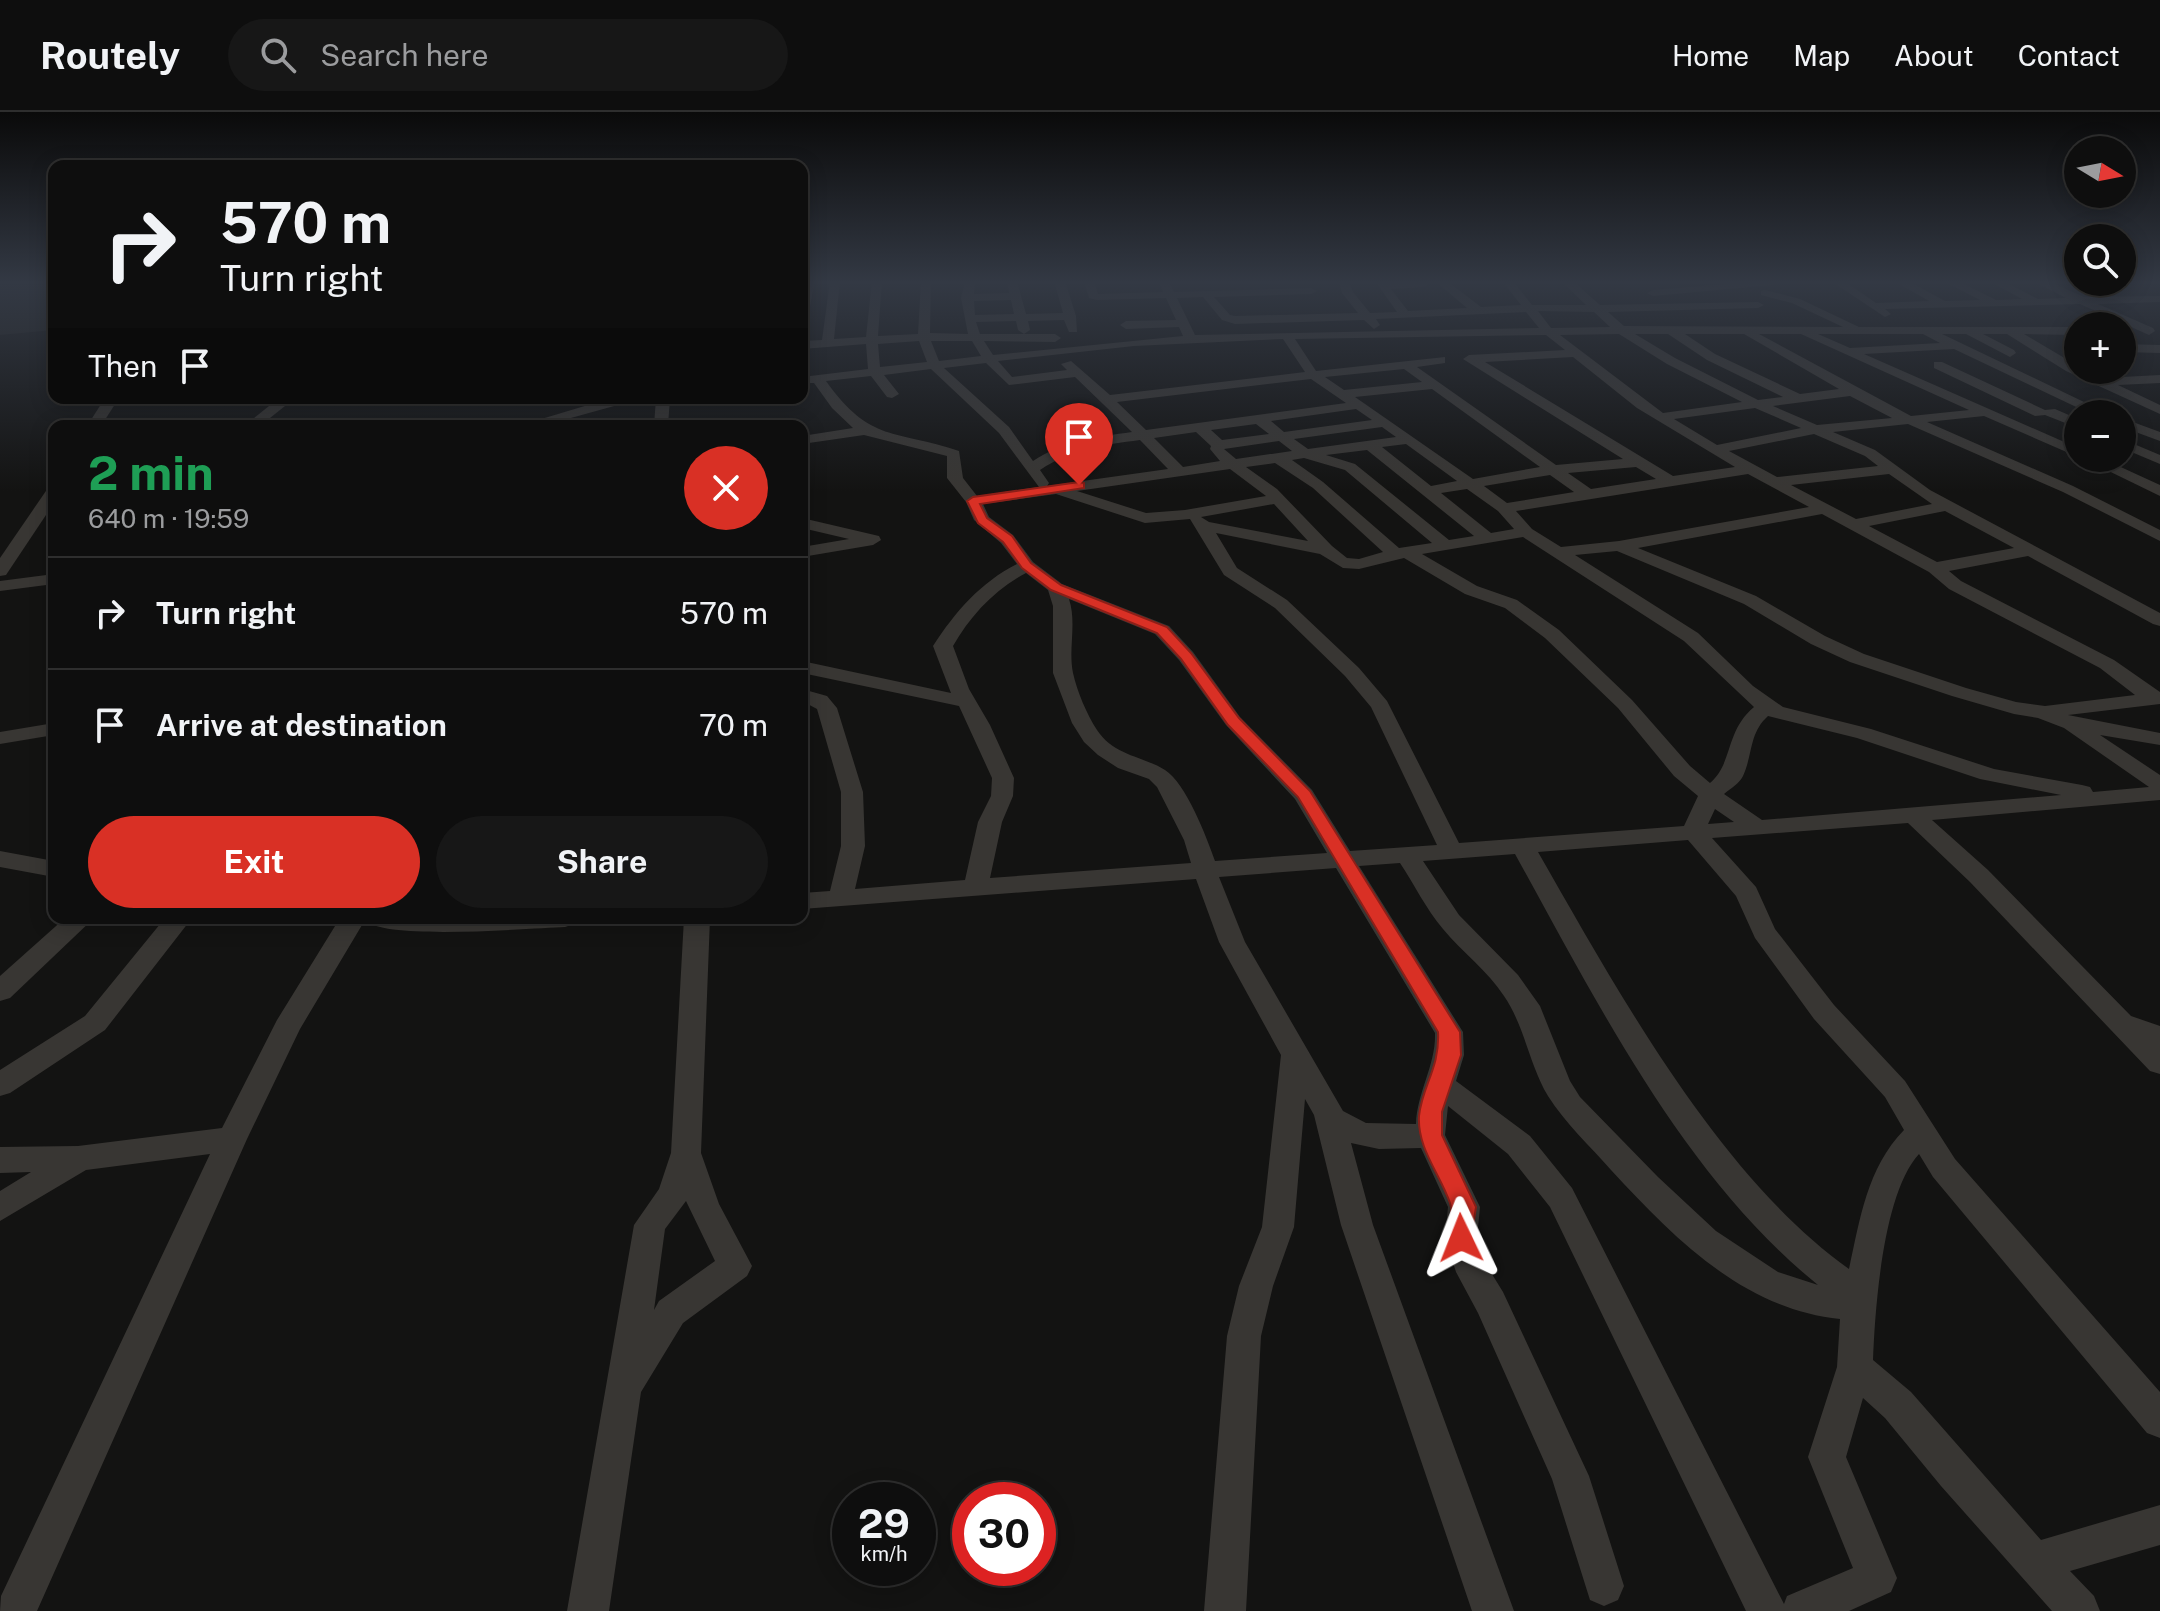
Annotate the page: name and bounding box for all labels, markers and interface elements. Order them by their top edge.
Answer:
search box [228,19,788,91]
text: Routely [40,33,180,78]
icon: search [256,33,300,77]
text: Search here [320,37,489,73]
text: Home [1672,39,1749,72]
text: Map [1793,39,1850,72]
text: About [1894,39,1974,72]
text: Contact [2018,39,2120,72]
north arrow [2064,136,2136,208]
map controls [2064,136,2136,472]
text: 570 m [220,190,391,256]
icon: right [88,192,192,296]
button: search [2064,224,2136,296]
text: Turn right [220,257,383,299]
button: + [2064,312,2136,384]
icon: arrive [173,344,217,388]
text: Then [88,348,157,384]
button: − [2064,400,2136,472]
pin [1045,403,1113,485]
icon: arrive [1057,415,1101,459]
text: 2 min [88,444,214,501]
button: close [684,446,768,530]
text: 640 m · 19:59 [88,503,249,534]
icon: right [88,591,132,635]
text: Turn right [156,595,296,631]
text: 570 m [680,595,768,631]
icon: arrive [88,703,132,747]
text: Arrive at destination [156,707,447,743]
text: 70 m [699,707,768,743]
button: Exit [88,816,420,908]
button: Share [436,816,768,908]
position arrow [1419,1196,1503,1280]
speed limit sign: 30 [952,1482,1056,1586]
text: 29 [858,1500,910,1547]
text: km/h [860,1542,908,1566]

